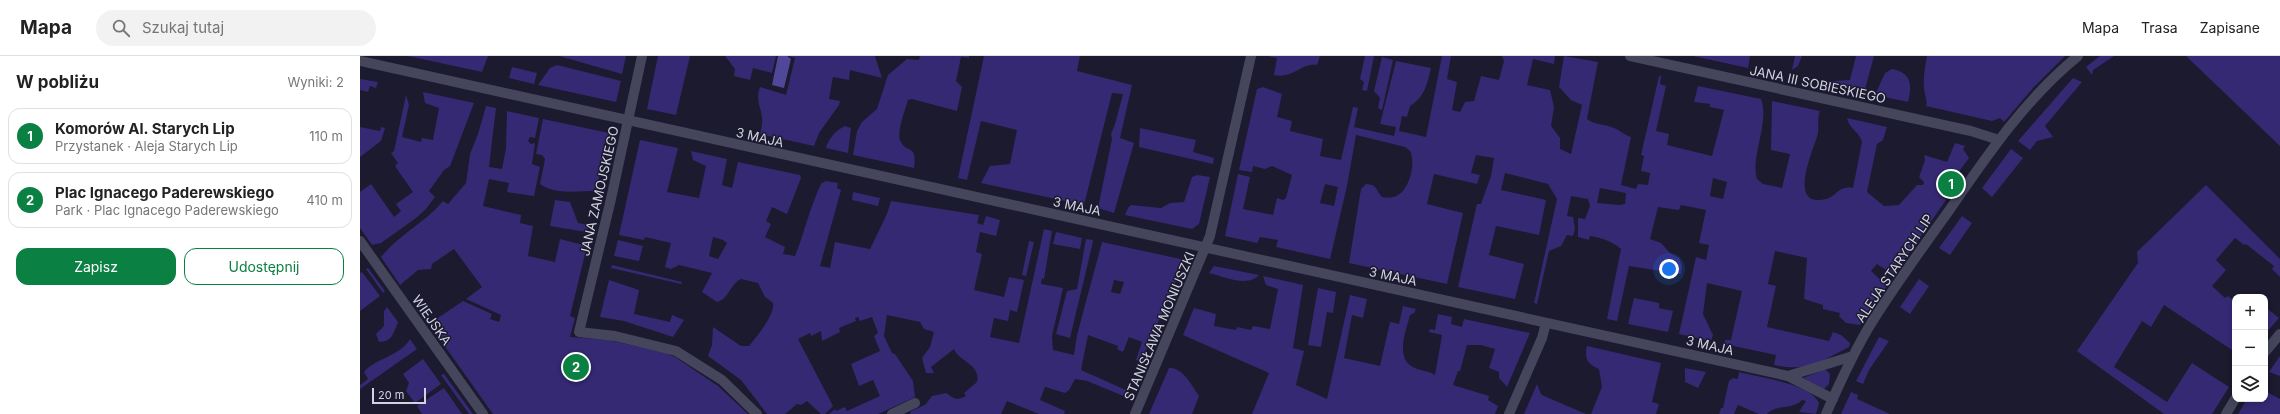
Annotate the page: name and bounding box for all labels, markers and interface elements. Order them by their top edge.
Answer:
search box [96,10,376,46]
text: Mapa [20,16,72,39]
icon: search [110,17,132,39]
text: Szukaj tutaj [142,18,224,37]
text: Mapa [2082,19,2119,36]
text: Trasa [2141,19,2178,36]
text: Zapisane [2200,19,2260,36]
street label: JANA III SOBIESKIEGO [1748,62,1888,106]
text: W pobliżu [16,72,99,92]
text: Wyniki: 2 [287,74,344,90]
text: Komorów Al. Starych Lip [55,119,235,138]
street label: JANA ZAMOJSKIEGO [576,124,622,258]
street label: 3 MAJA [735,124,785,150]
text: 1 [27,128,33,144]
text: 110 m [309,128,343,144]
text: Przystanek · Aleja Starych Lip [55,138,238,154]
pin: 1 [1938,169,1964,199]
text: Plac Ignacego Paderewskiego [55,183,274,202]
text: 2 [26,192,34,208]
text: 410 m [306,192,343,208]
street label: 3 MAJA [1052,193,1102,219]
text: Park · Plac Ignacego Paderewskiego [55,202,279,218]
street label: ALEJA STARYCH LIP [1852,211,1936,325]
button: Zapisz [16,248,176,285]
button: Udostępnij [184,248,344,285]
street label: STANISŁAWA MONIUSZKI [1120,249,1198,403]
your location [1659,259,1679,279]
street label: 3 MAJA [1368,263,1418,289]
street label: WIEJSKA [409,292,455,348]
map controls [2232,294,2268,402]
button: + [2232,294,2268,330]
button: − [2232,330,2268,366]
street label: 3 MAJA [1685,332,1735,358]
pin: 2 [563,352,589,382]
button: layers [2232,366,2268,402]
scale bar [372,386,426,405]
text: 20 m [378,388,404,402]

